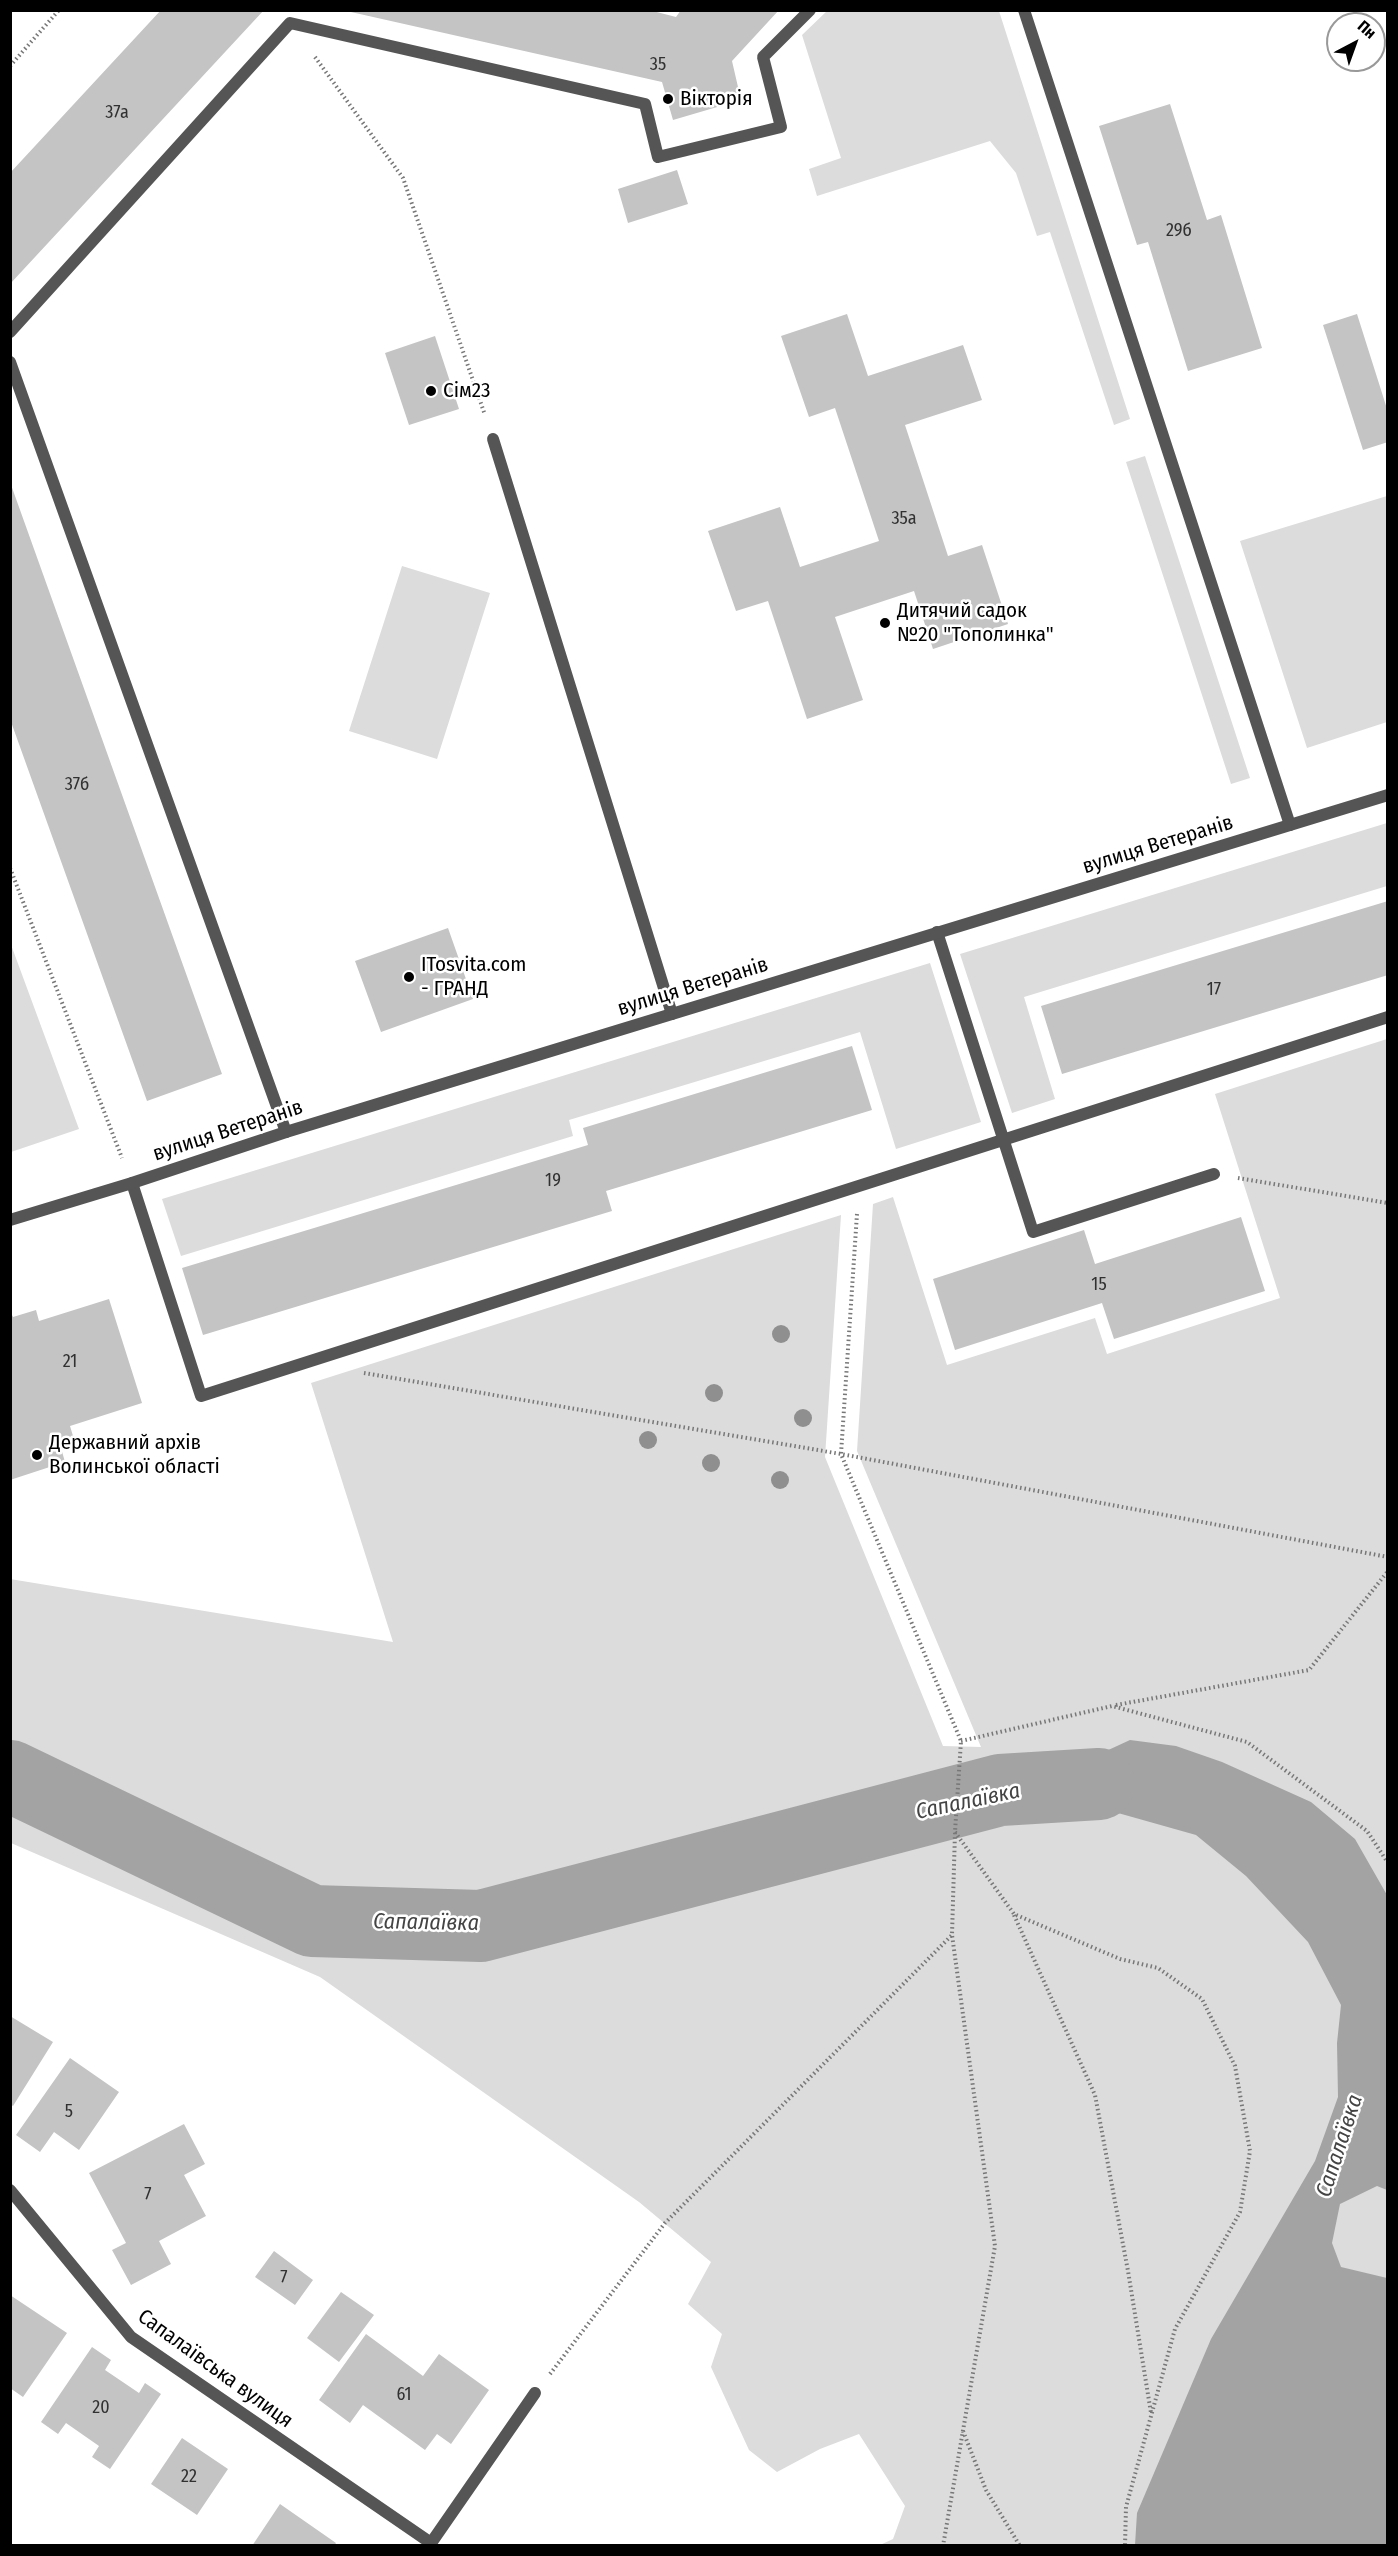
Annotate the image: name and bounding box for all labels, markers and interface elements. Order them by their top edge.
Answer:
north arrow [1326,12,1386,72]
text: Пн [1354,16,1380,43]
house number: 35 [650,54,666,76]
place label: Вікторія [680,86,753,112]
marker: Вікторія [661,92,675,106]
house number: 37а [105,102,129,124]
house number: 29б [1166,220,1192,242]
place label: Сім23 [443,378,490,404]
marker: Сім23 [424,384,438,398]
house number: 35а [891,508,917,530]
place label: Дитячий садок №20 "Тополинка" [897,598,1054,648]
marker: Дитячий садок №20 "Тополинка" [878,616,892,630]
house number: 37б [65,774,89,796]
street label: вулиця Ветеранів [1080,810,1236,880]
place label: ITosvita.com - ГРАНД [421,952,526,1002]
street label: вулиця Ветеранів [615,952,771,1022]
marker: ITosvita.com - ГРАНД [402,970,416,984]
house number: 17 [1207,979,1221,1001]
street label: вулиця Ветеранів [150,1095,306,1167]
house number: 19 [545,1170,561,1192]
house number: 15 [1091,1274,1107,1296]
house number: 21 [63,1351,77,1373]
place label: Державний архів Волинської області [49,1430,220,1480]
marker: Державний архів Волинської області [30,1448,44,1462]
water label: Сапалаївка [913,1778,1023,1826]
water label: Сапалаївка [373,1909,479,1937]
water label: Сапалаївка [1311,2092,1369,2200]
house number: 5 [65,2101,73,2123]
house number: 7 [144,2184,152,2206]
house number: 7 [280,2267,288,2289]
street label: Сапалаївська вулиця [133,2304,297,2434]
house number: 61 [396,2384,412,2406]
house number: 20 [92,2397,110,2419]
house number: 22 [181,2466,197,2488]

